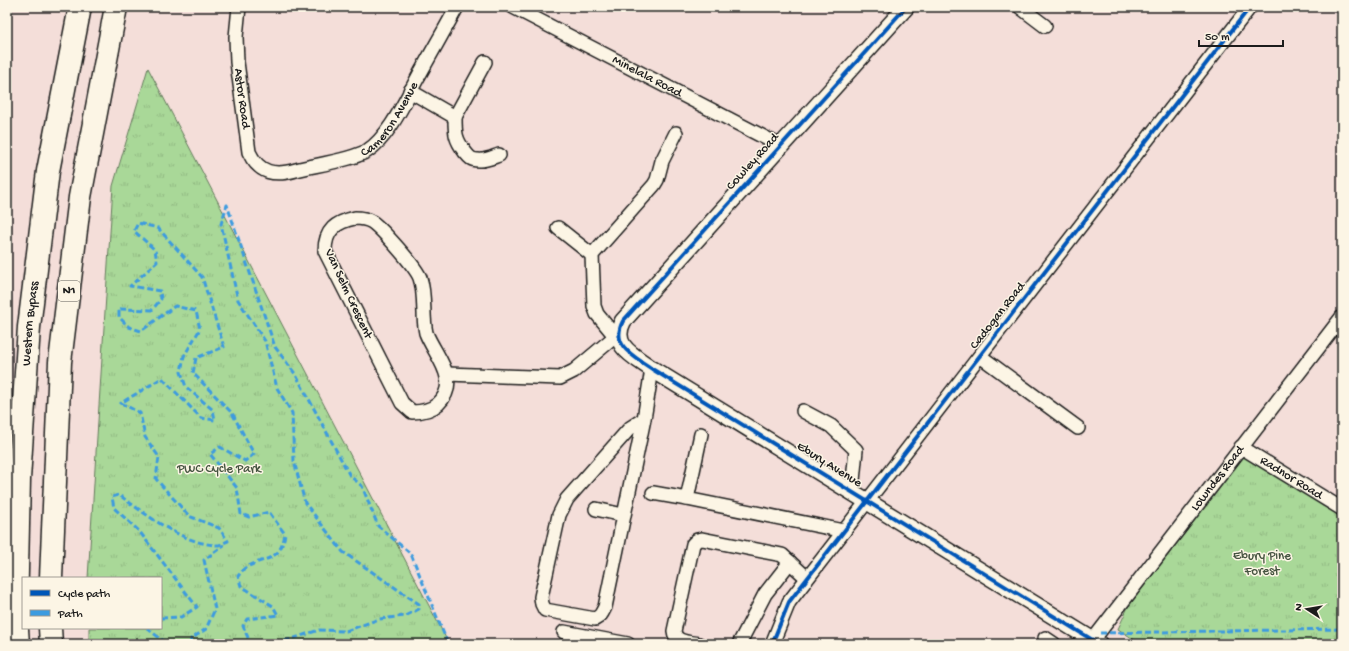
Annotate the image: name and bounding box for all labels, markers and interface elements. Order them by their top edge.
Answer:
scale bar [1199,22,1283,48]
text: 50 m [1205,31,1230,45]
street label: Minelala Road [610,52,686,101]
street label: Astor Road [230,67,253,131]
street label: Cameron Avenue [358,79,422,160]
street label: Cowley Road [724,129,783,194]
street label: Van Selm Crescent [320,246,376,343]
street label: Cadogan Road [967,278,1030,352]
street label: Western Bypass [19,279,42,366]
road number: N1 [58,281,80,301]
street label: Ebury Avenue [794,439,865,491]
street label: Lowndes Road [1188,442,1248,514]
street label: Radnor Road [1257,453,1327,503]
park label: PWC Cycle Park [176,462,262,477]
park label: Ebury Pine Forest [1233,549,1291,579]
legend [22,577,162,629]
text: Cycle path [58,588,111,602]
north arrow [1287,589,1327,629]
text: N [1293,603,1306,612]
text: Path [57,608,83,622]

